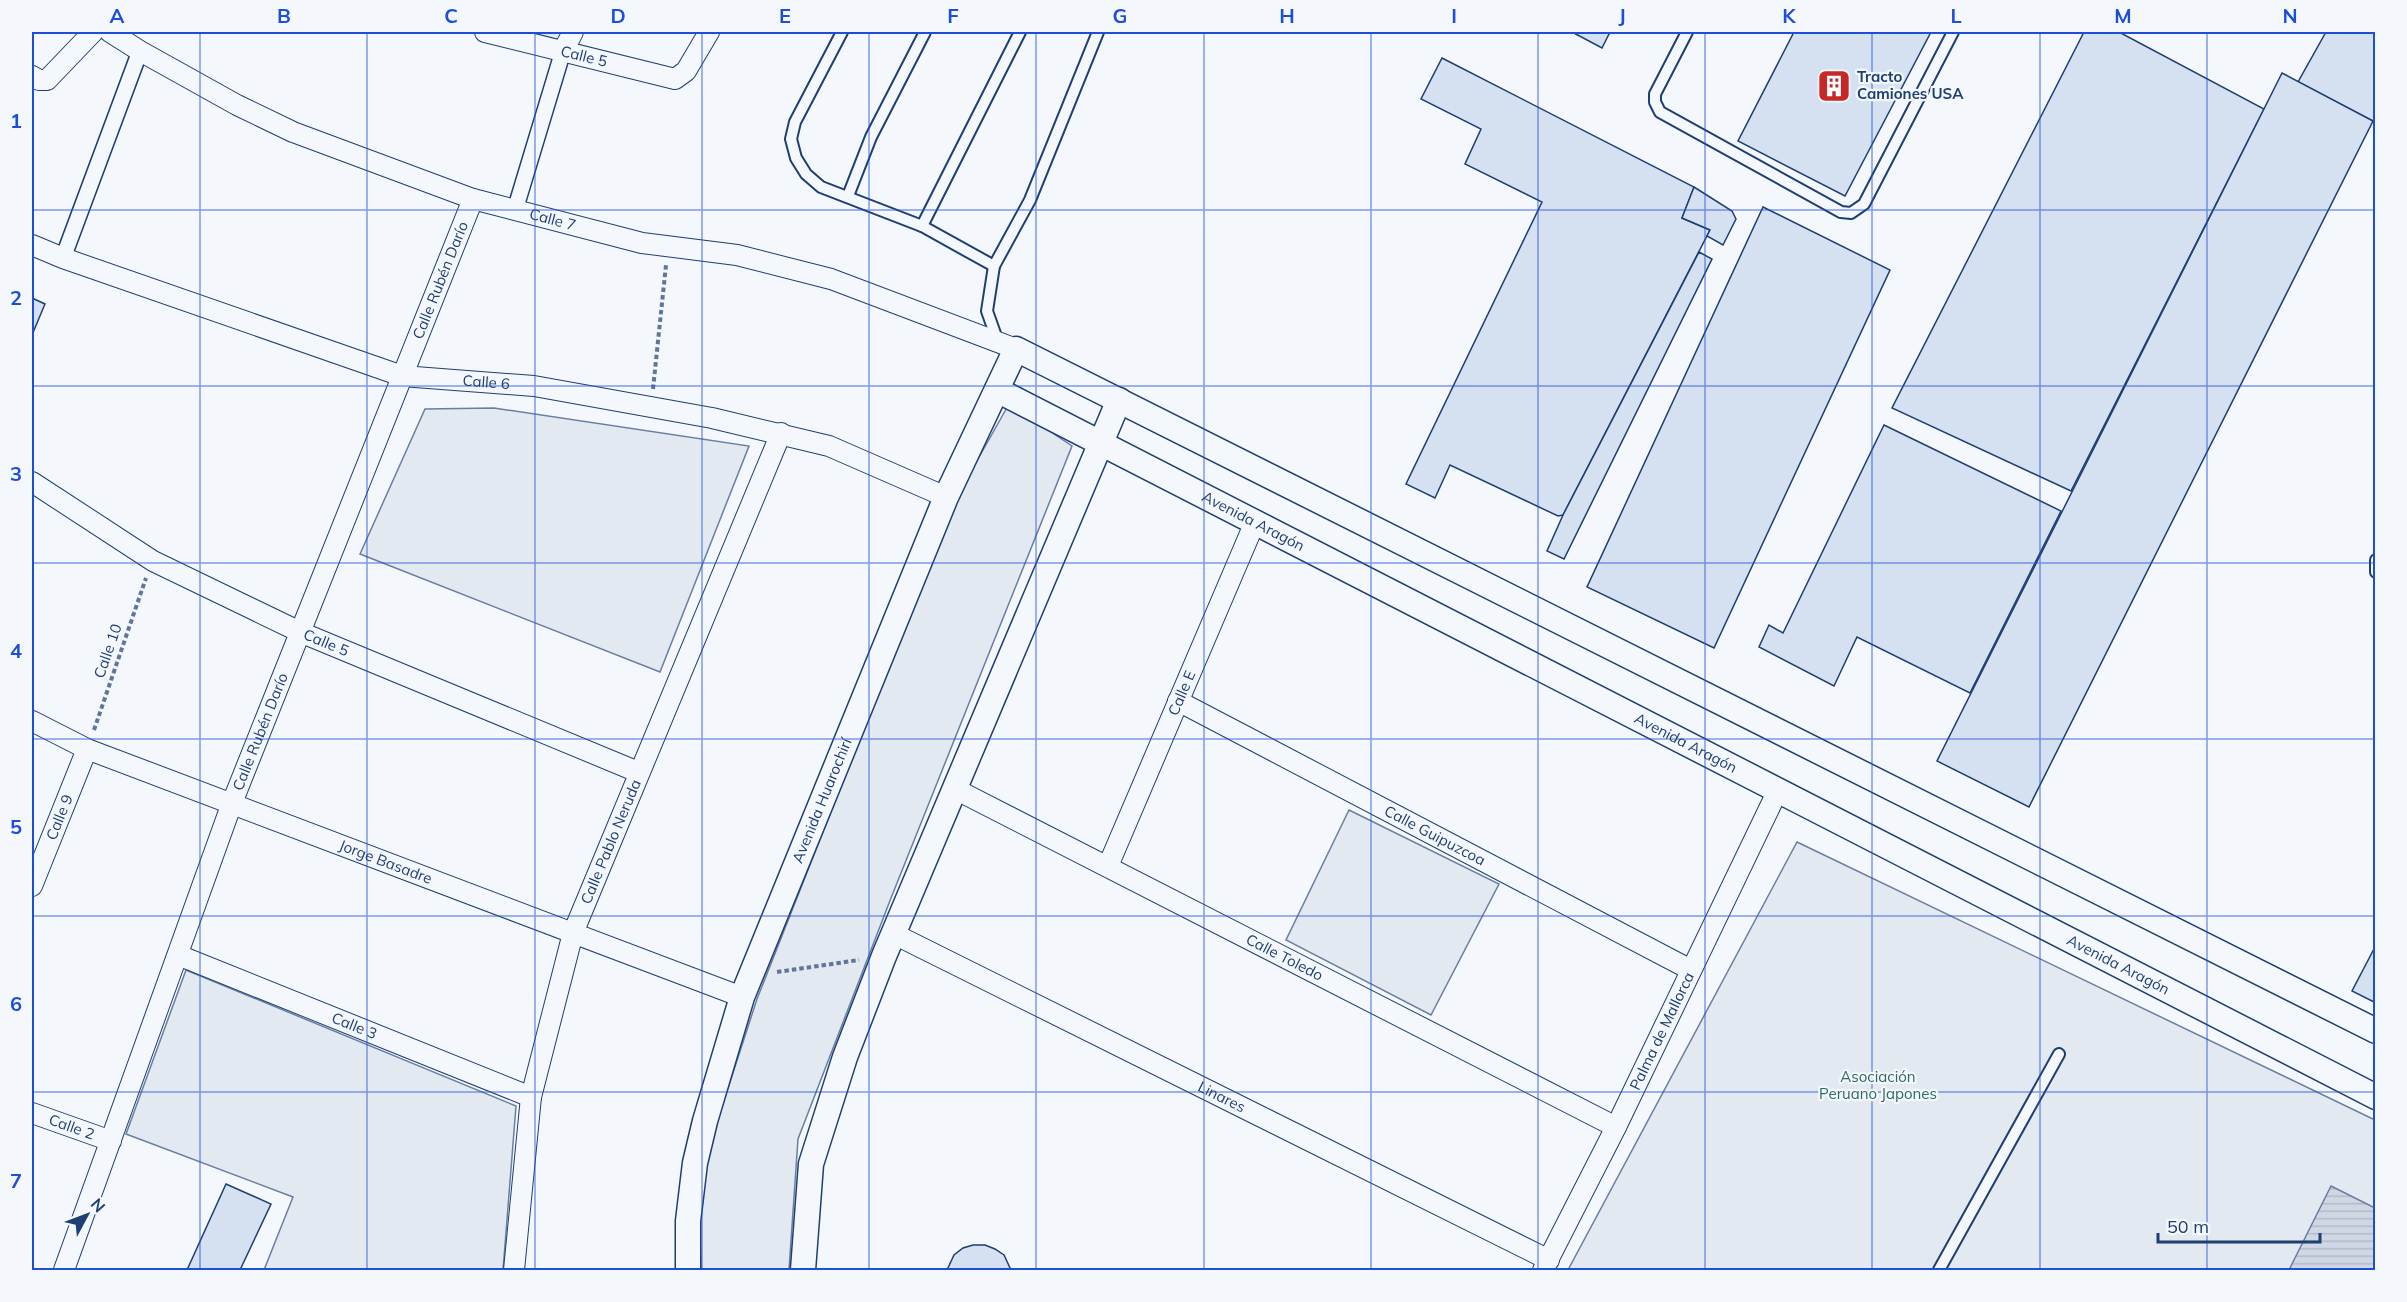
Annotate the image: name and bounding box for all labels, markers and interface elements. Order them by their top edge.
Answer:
text: A [110,3,125,28]
text: B [277,3,291,28]
text: C [444,3,458,28]
text: D [610,3,626,28]
text: E [779,3,791,28]
text: F [947,3,959,28]
text: G [1113,3,1127,28]
text: H [1279,3,1295,28]
text: I [1451,3,1457,28]
text: J [1618,3,1626,28]
text: K [1782,3,1796,28]
text: L [1950,3,1962,28]
text: M [2114,3,2132,28]
text: N [2282,3,2298,28]
street label: Calle 5 [559,41,609,71]
place label: Tracto Camiones USA [1857,67,1964,103]
building icon: Tracto Camiones USA [1816,68,1852,104]
text: 1 [10,108,22,133]
street label: Calle 7 [527,204,578,234]
street label: Calle Rubén Darío [408,219,472,342]
text: 2 [10,285,22,310]
street label: Calle 6 [462,371,511,393]
text: 3 [10,461,22,486]
street label: Avenida Aragón [1199,487,1308,555]
street label: Calle 10 [89,621,126,681]
street label: Calle 5 [301,625,352,660]
text: 4 [10,638,22,663]
street label: Calle E [1163,667,1199,718]
street label: Calle Rubén Darío [228,670,292,793]
street label: Avenida Aragón [1631,708,1741,777]
street label: Avenida Huarochirí [788,734,856,866]
street label: Calle Pablo Neruda [576,776,645,907]
street label: Calle 9 [41,792,77,843]
street label: Calle Guipuzcoa [1381,801,1489,870]
text: 5 [10,814,22,839]
street label: Jorge Basadre [336,835,435,888]
street label: Calle Toledo [1243,929,1326,985]
street label: Avenida Aragón [2064,930,2173,999]
street label: Palma de Mallorca [1625,969,1698,1093]
text: 6 [10,991,22,1016]
street label: Calle 3 [329,1008,380,1043]
park label: Asociación Peruano Japones [1819,1067,1937,1103]
street label: Linares [1195,1077,1249,1116]
street label: Calle 2 [46,1110,97,1143]
text: 7 [10,1168,22,1193]
north arrow [57,1185,117,1245]
text: N [87,1194,110,1216]
scale bar [2158,1206,2320,1244]
text: 50 m [2167,1215,2209,1238]

